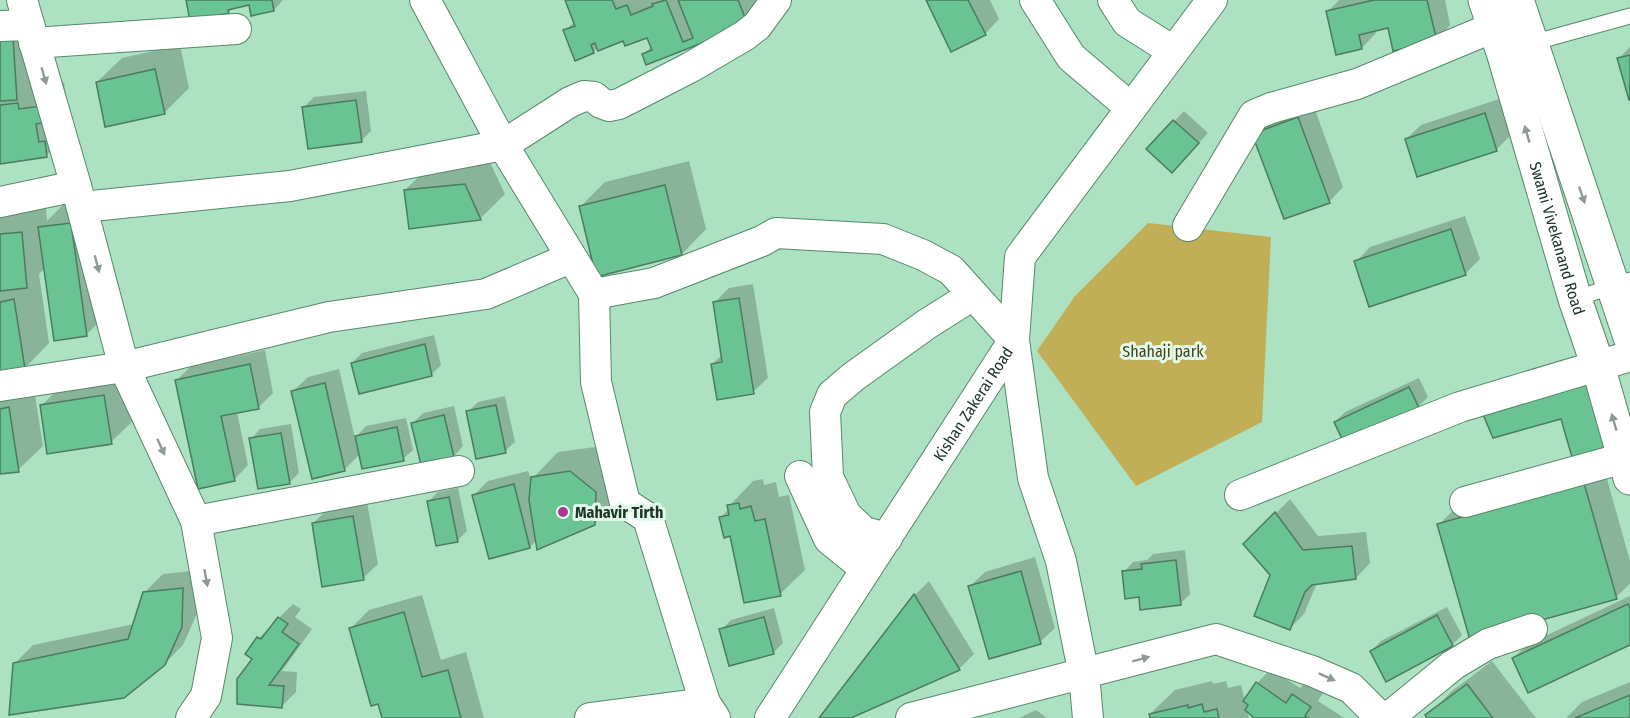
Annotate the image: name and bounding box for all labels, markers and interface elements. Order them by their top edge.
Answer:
one-way arrow [40,67,49,85]
one-way arrow [1522,125,1531,143]
street label: Swami Vivekanand Road [1526,159,1589,317]
one-way arrow [1578,186,1587,204]
one-way arrow [92,255,102,273]
park label: Shahaji park [1122,342,1204,361]
street label: Kishan Zakerai Road [929,343,1017,464]
one-way arrow [1609,412,1618,430]
one-way arrow [157,439,166,456]
place label: Mahavir Tirth [575,503,663,522]
marker: Mahavir Tirth [556,505,570,519]
one-way arrow [202,569,211,588]
one-way arrow [1132,654,1150,664]
one-way arrow [1318,672,1336,682]

